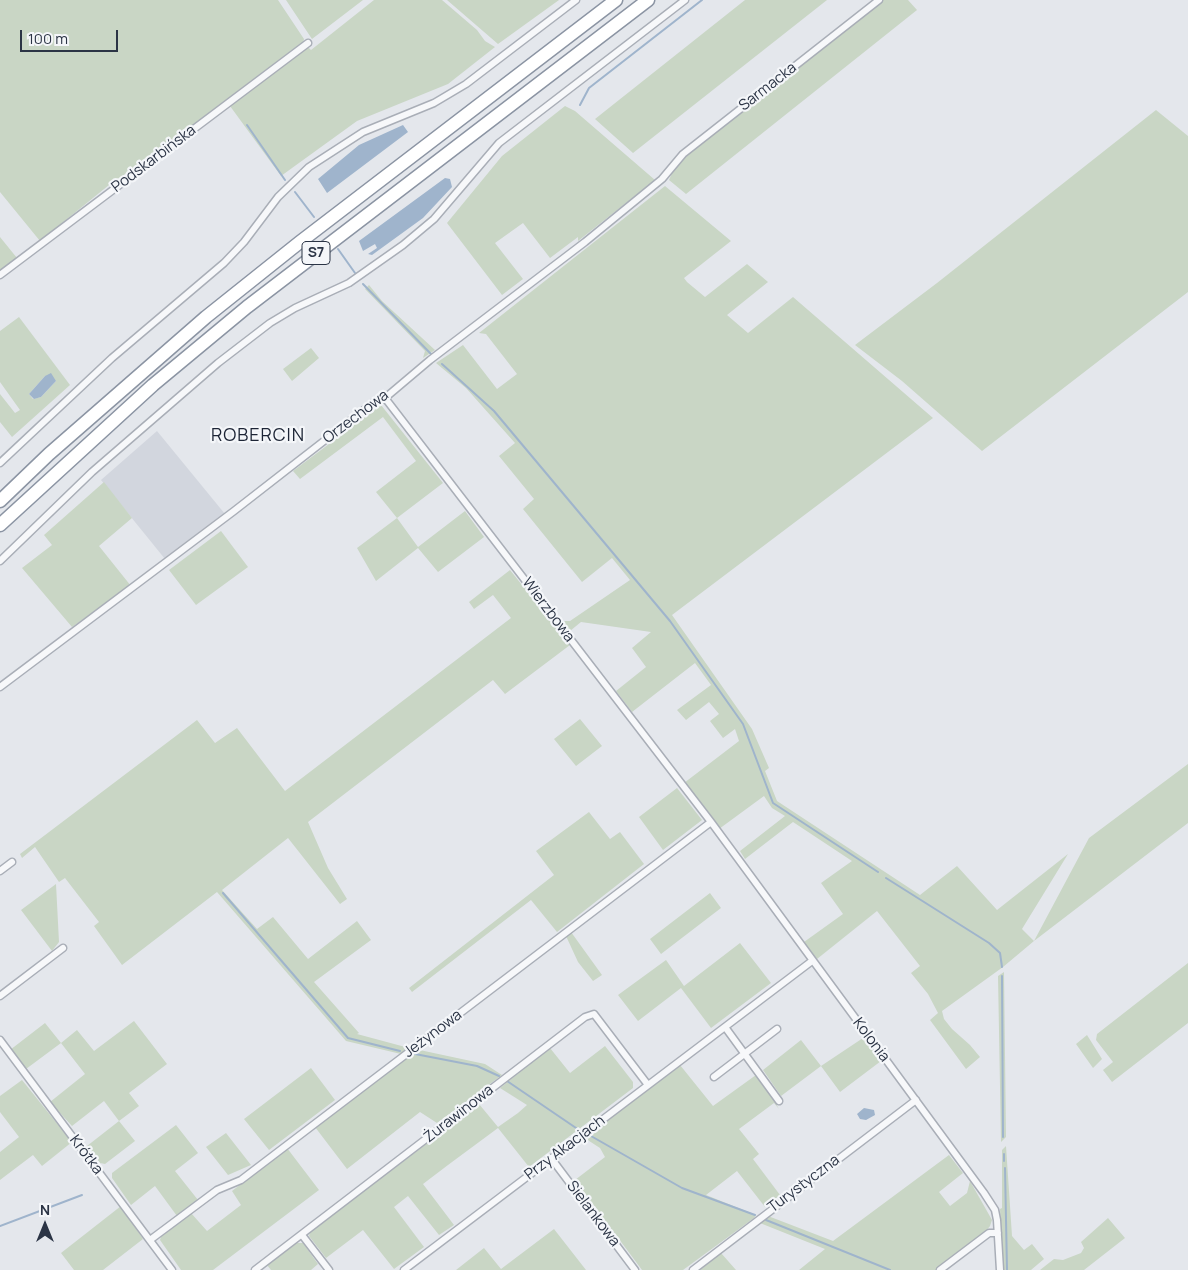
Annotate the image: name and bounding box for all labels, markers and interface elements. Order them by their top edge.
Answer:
scale bar [22,20,120,52]
text: 100 m [28,28,68,49]
street label: Sarmacka [736,59,800,115]
street label: Podskarbińska [108,121,200,197]
road number: S7 [302,242,330,264]
street label: Orzechowa [320,386,392,448]
district label: ROBERCIN [210,425,306,447]
street label: Wierzbowa [518,574,578,646]
street label: Jeżynowa [400,1006,466,1062]
street label: Kolonia [849,1014,893,1066]
street label: Żurawinowa [421,1081,497,1147]
street label: Przy Akacjach [521,1112,609,1184]
street label: Krótka [65,1132,107,1178]
street label: Turystyczna [765,1151,843,1217]
street label: Sielankowa [562,1178,624,1250]
north arrow [20,1200,70,1250]
text: N [40,1200,50,1219]

